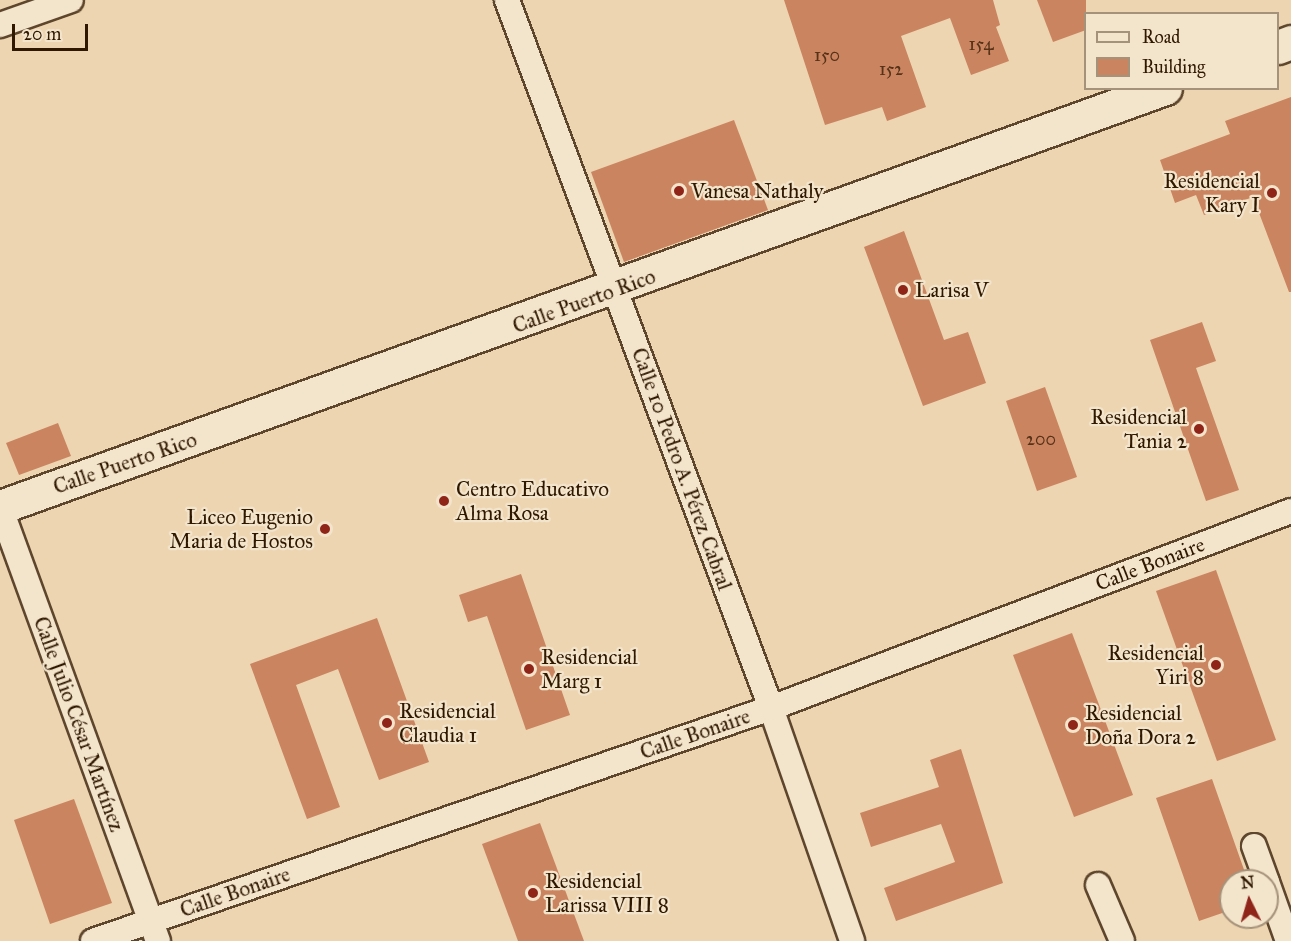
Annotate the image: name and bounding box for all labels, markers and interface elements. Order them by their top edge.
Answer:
scale bar [15,12,92,50]
legend [1084,12,1279,90]
text: 20 m [23,23,61,45]
text: Road [1142,26,1180,48]
house number: 154 [969,33,993,55]
house number: 150 [814,44,840,66]
text: Building [1142,56,1205,78]
house number: 152 [879,58,903,80]
place label: Residencial Kary I [1163,168,1260,218]
place label: Vanesa Nathaly [691,178,823,204]
marker: Vanesa Nathaly [672,184,686,198]
marker: Residencial Kary I [1265,186,1279,200]
street label: Calle Puerto Rico [509,263,659,339]
place label: Larisa V [915,277,989,303]
marker: Larisa V [896,283,910,297]
street label: Calle 10 Pedro A. Pérez Cabral [626,344,738,594]
place label: Residencial Tania 2 [1090,404,1187,454]
marker: Residencial Tania 2 [1192,422,1206,436]
street label: Calle Puerto Rico [50,427,200,499]
house number: 200 [1026,428,1056,450]
place label: Centro Educativo Alma Rosa [456,476,609,526]
marker: Centro Educativo Alma Rosa [437,494,451,508]
place label: Liceo Eugenio Maria de Hostos [169,504,313,554]
marker: Liceo Eugenio Maria de Hostos [318,522,332,536]
street label: Calle Bonaire [1092,532,1208,596]
street label: Calle Julio César Martínez [28,613,130,835]
place label: Residencial Yiri 8 [1107,640,1204,690]
place label: Residencial Marg 1 [541,644,638,694]
marker: Residencial Yiri 8 [1209,658,1223,672]
marker: Residencial Marg 1 [522,662,536,676]
place label: Residencial Claudia 1 [399,698,496,748]
place label: Residencial Doña Dora 2 [1085,700,1196,750]
street label: Calle Bonaire [637,703,753,765]
marker: Residencial Claudia 1 [380,716,394,730]
marker: Residencial Doña Dora 2 [1066,718,1080,732]
street label: Calle Bonaire [177,861,293,923]
place label: Residencial Larissa VIII 8 [545,868,669,918]
north arrow [1219,869,1279,929]
text: N [1240,873,1255,893]
marker: Residencial Larissa VIII 8 [526,886,540,900]

